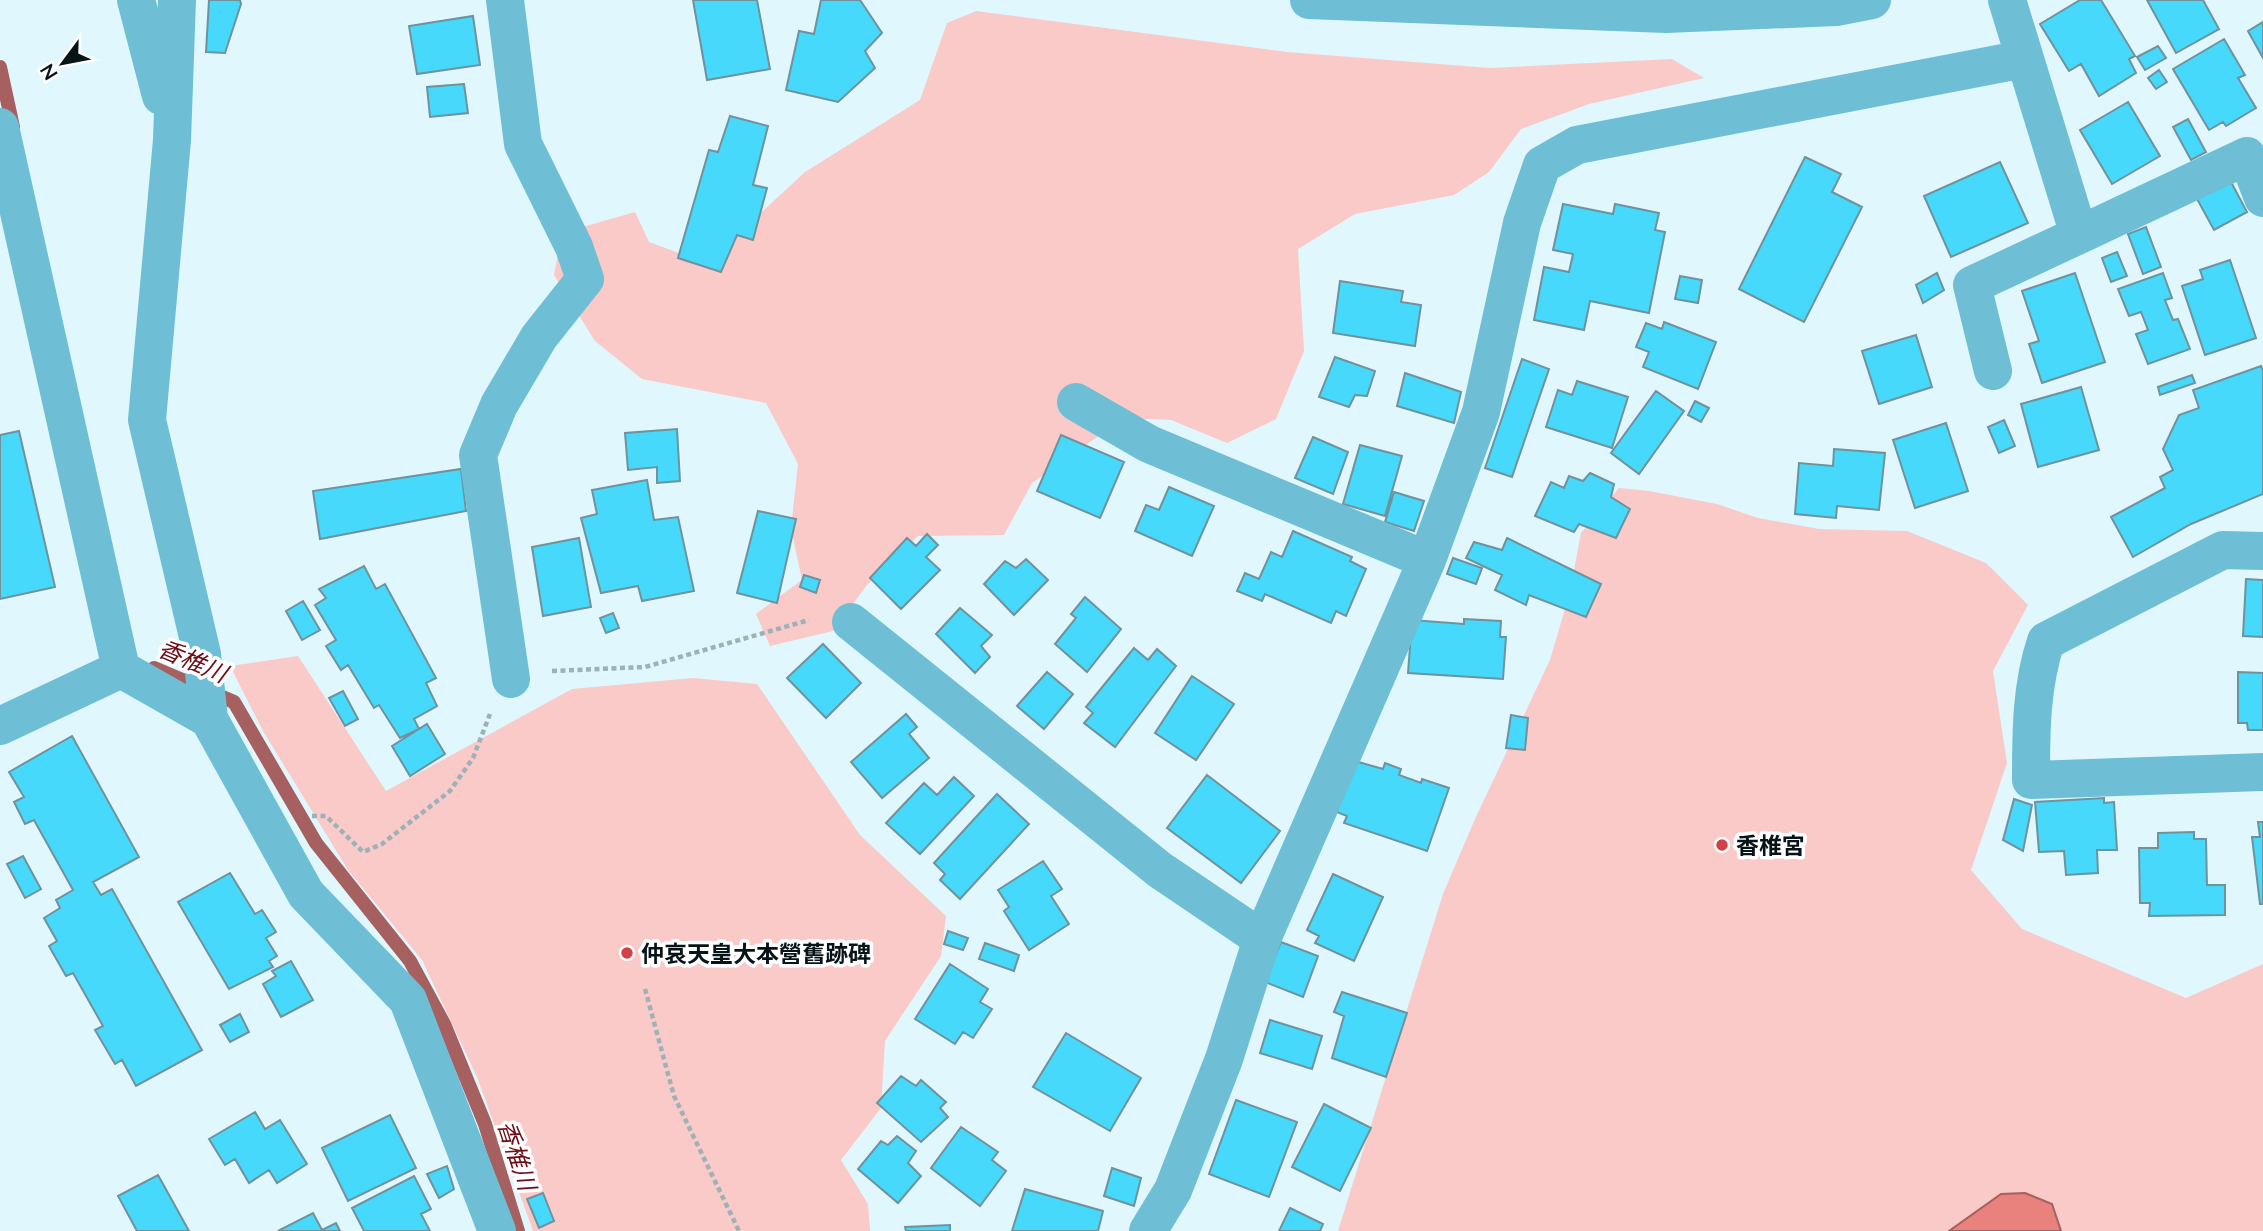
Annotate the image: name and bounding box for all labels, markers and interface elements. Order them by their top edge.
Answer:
north arrow [28,28,98,98]
text: N [35,60,62,85]
water label: 香椎川 [154,633,235,689]
place label: 香椎宮 [1736,831,1805,859]
marker: 香椎宮 [1714,837,1730,853]
place label: 仲哀天皇大本營舊跡碑 [641,939,871,967]
marker: 仲哀天皇大本營舊跡碑 [619,945,635,961]
water label: 香椎川 [493,1116,544,1197]

